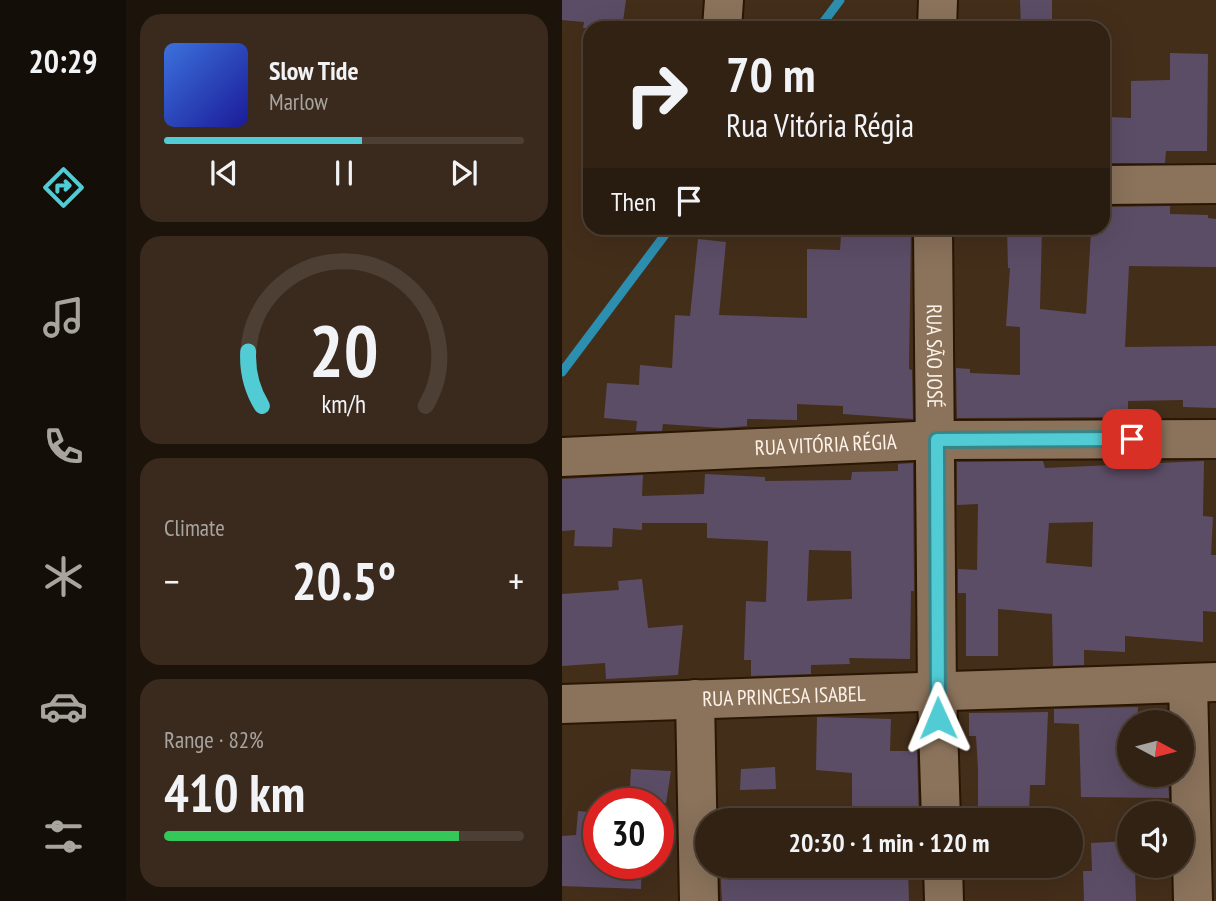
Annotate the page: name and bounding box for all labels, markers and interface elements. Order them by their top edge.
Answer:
text: 20:29 [28,40,98,82]
text: 70 m [726,42,815,106]
icon: right [611,49,702,140]
text: Slow Tide [269,54,359,87]
text: Marlow [269,87,328,116]
text: Rua Vitória Régia [726,104,914,146]
icon: previous [205,154,243,192]
icon: pause [325,154,363,192]
icon: next [445,154,483,192]
icon: directions [39,163,88,212]
icon: arrive [670,182,708,220]
text: Then [611,185,656,218]
icon: music [39,293,88,342]
text: 20 [309,302,379,396]
street label: RUA SÃO JOSÉ [921,304,949,408]
text: km/h [322,387,366,419]
pin [1102,409,1162,469]
icon: arrive [1113,420,1151,458]
icon: phone [39,422,88,471]
street label: RUA VITÓRIA RÉGIA [754,428,897,461]
text: Climate [164,513,225,542]
text: 20.5° [292,547,396,614]
icon: climate [39,552,88,601]
text: − [164,556,180,605]
text: + [508,556,524,605]
street label: RUA PRINCESA ISABEL [702,680,866,712]
position arrow [901,681,975,755]
icon: car [39,682,88,731]
north arrow [1117,710,1194,788]
map controls [1117,710,1194,878]
text: Range · 82% [164,725,264,754]
text: 410 km [164,759,305,826]
speed limit sign: 30 [583,788,674,879]
button: sound [1117,801,1194,878]
icon: filters [39,812,88,861]
text: 20:30 · 1 min · 120 m [789,826,989,859]

